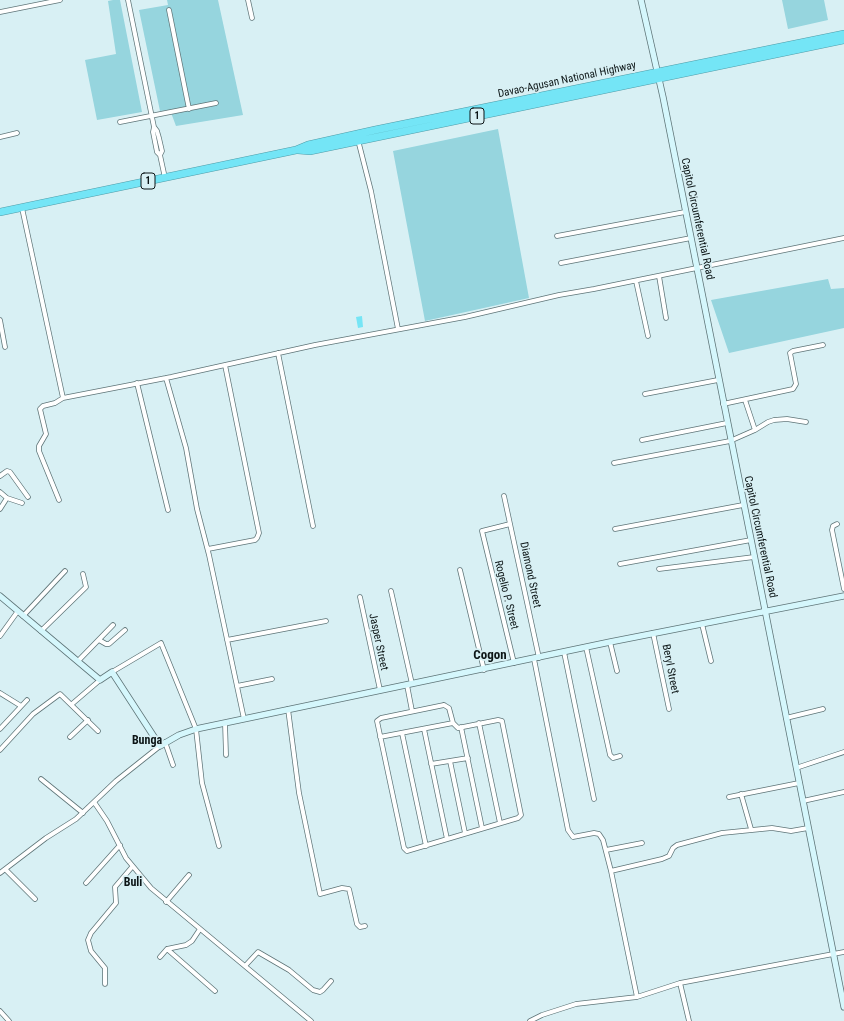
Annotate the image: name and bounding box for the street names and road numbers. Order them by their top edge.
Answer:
street label: Davao-Agusan National Highway [497,59,637,101]
road number: 1 [470,108,484,124]
street label: Capitol Circumferential Road [678,157,716,281]
road number: 1 [141,173,155,189]
street label: Capitol Circumferential Road [741,475,779,599]
street label: Diamond Street [517,541,543,609]
street label: Rogelio P. Street [491,559,521,631]
street label: Jasper Street [366,612,390,672]
street label: Beryl Street [659,643,681,695]

